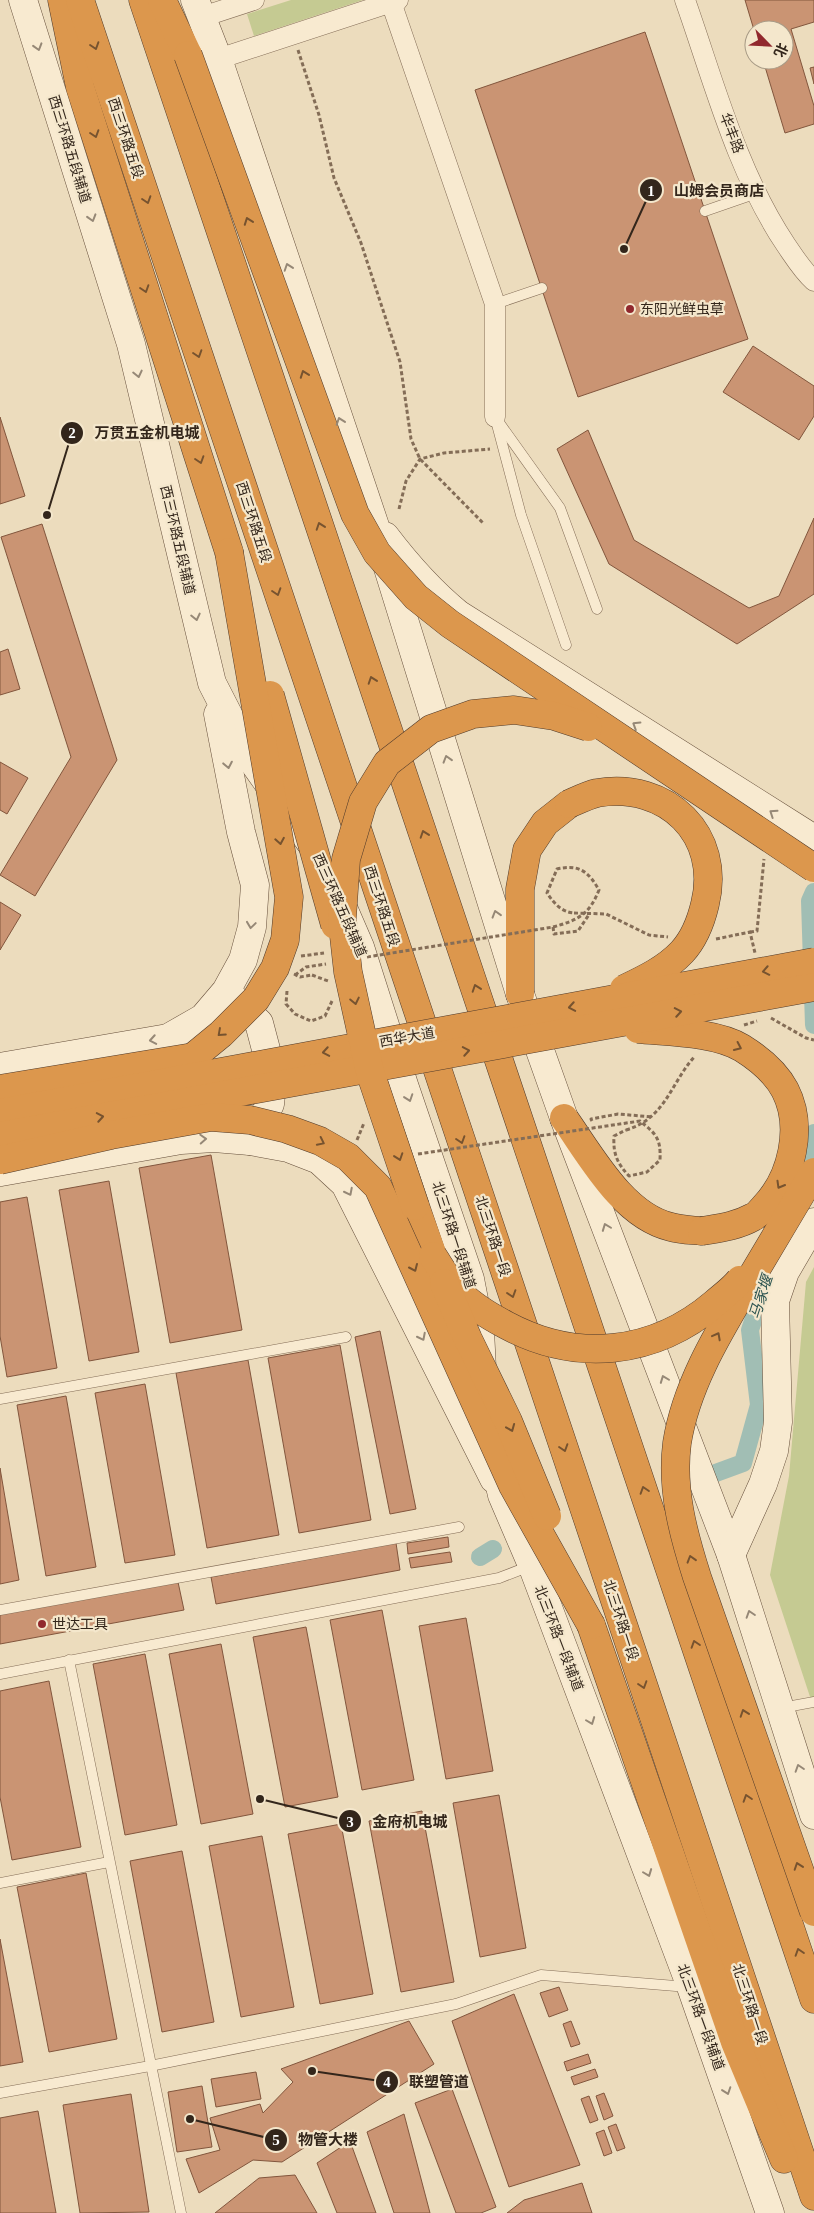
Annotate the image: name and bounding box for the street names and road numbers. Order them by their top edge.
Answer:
street label: 西三环路五段辅道 [46,93,93,205]
street label: 西三环路五段 [105,96,146,180]
street label: 华丰路 [717,111,747,155]
street label: 西三环路五段 [233,480,274,564]
street label: 西三环路五段辅道 [158,484,197,596]
street label: 西三环路五段辅道 [310,851,369,959]
street label: 西三环路五段 [361,864,402,948]
street label: 西华大道 [378,1024,436,1050]
street label: 北三环路一段辅道 [429,1179,479,1291]
street label: 北三环路一段 [472,1194,514,1278]
street label: 北三环路一段 [600,1578,642,1662]
street label: 北三环路一段辅道 [531,1583,587,1693]
street label: 北三环路一段辅道 [674,1962,728,2072]
street label: 北三环路一段 [729,1962,771,2046]

